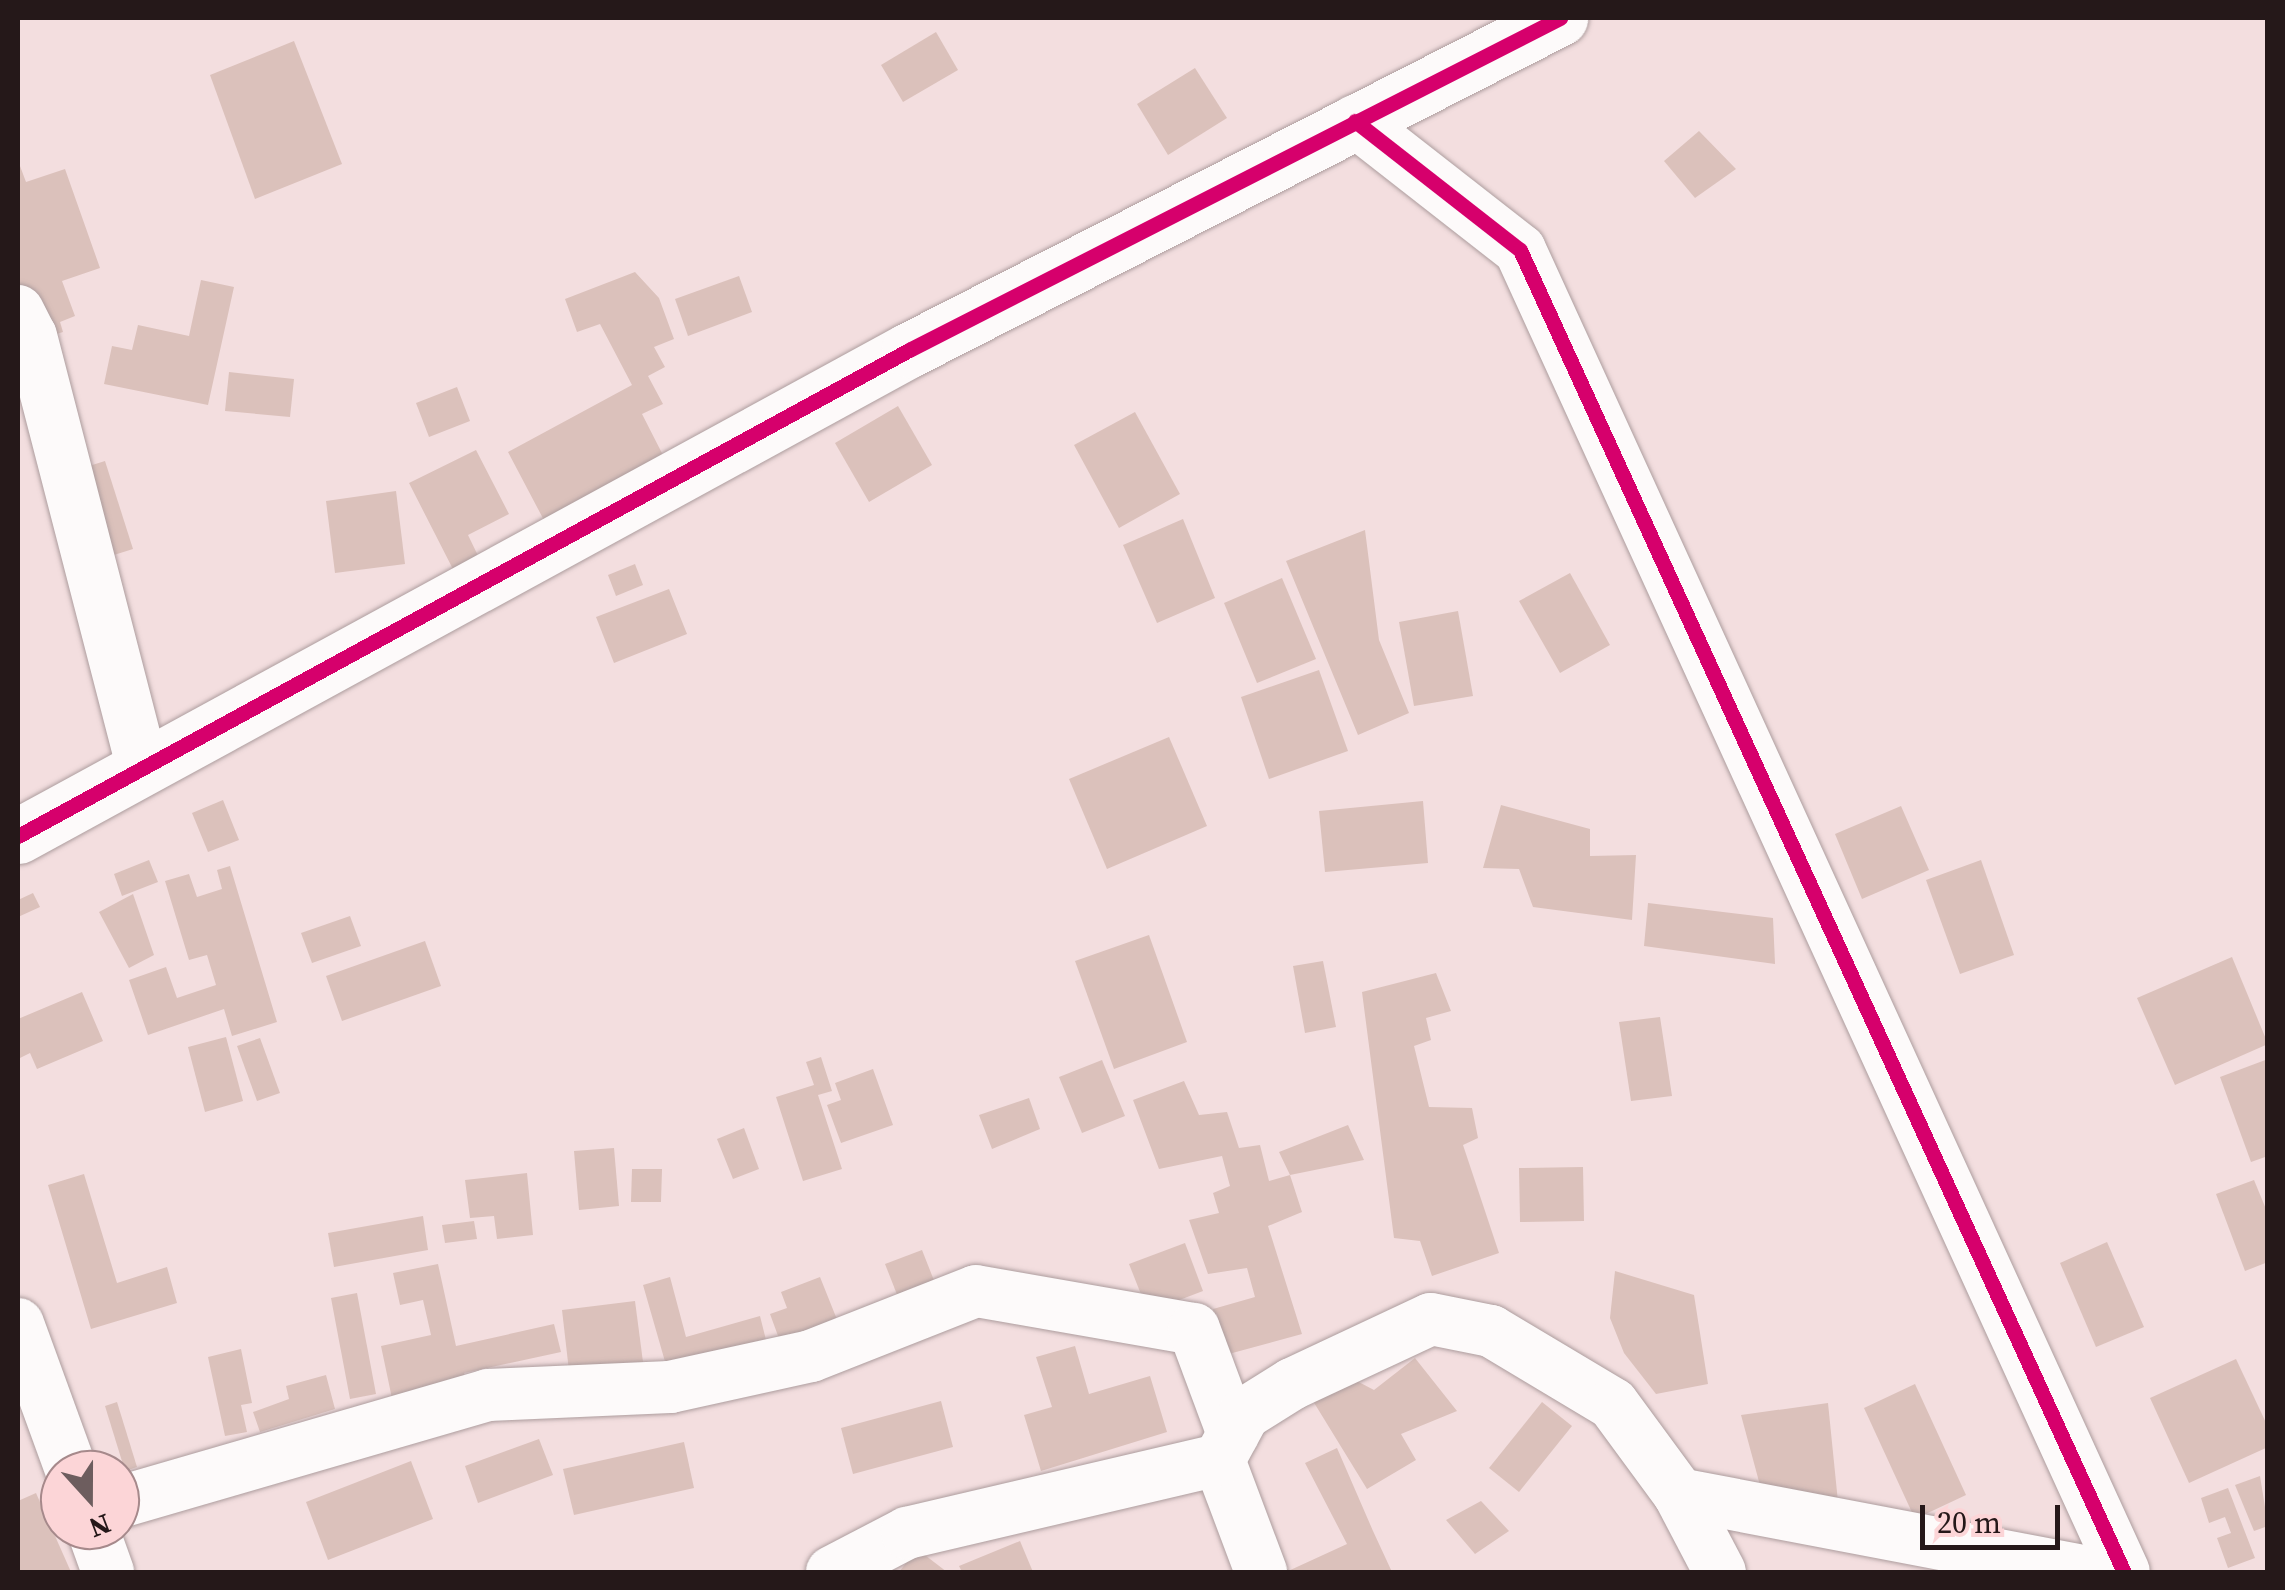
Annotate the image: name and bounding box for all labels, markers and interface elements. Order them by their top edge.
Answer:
north arrow [40,1450,140,1550]
scale bar [1925,1485,2065,1547]
text: 20 m [1937,1502,2001,1543]
text: N [84,1505,116,1548]

